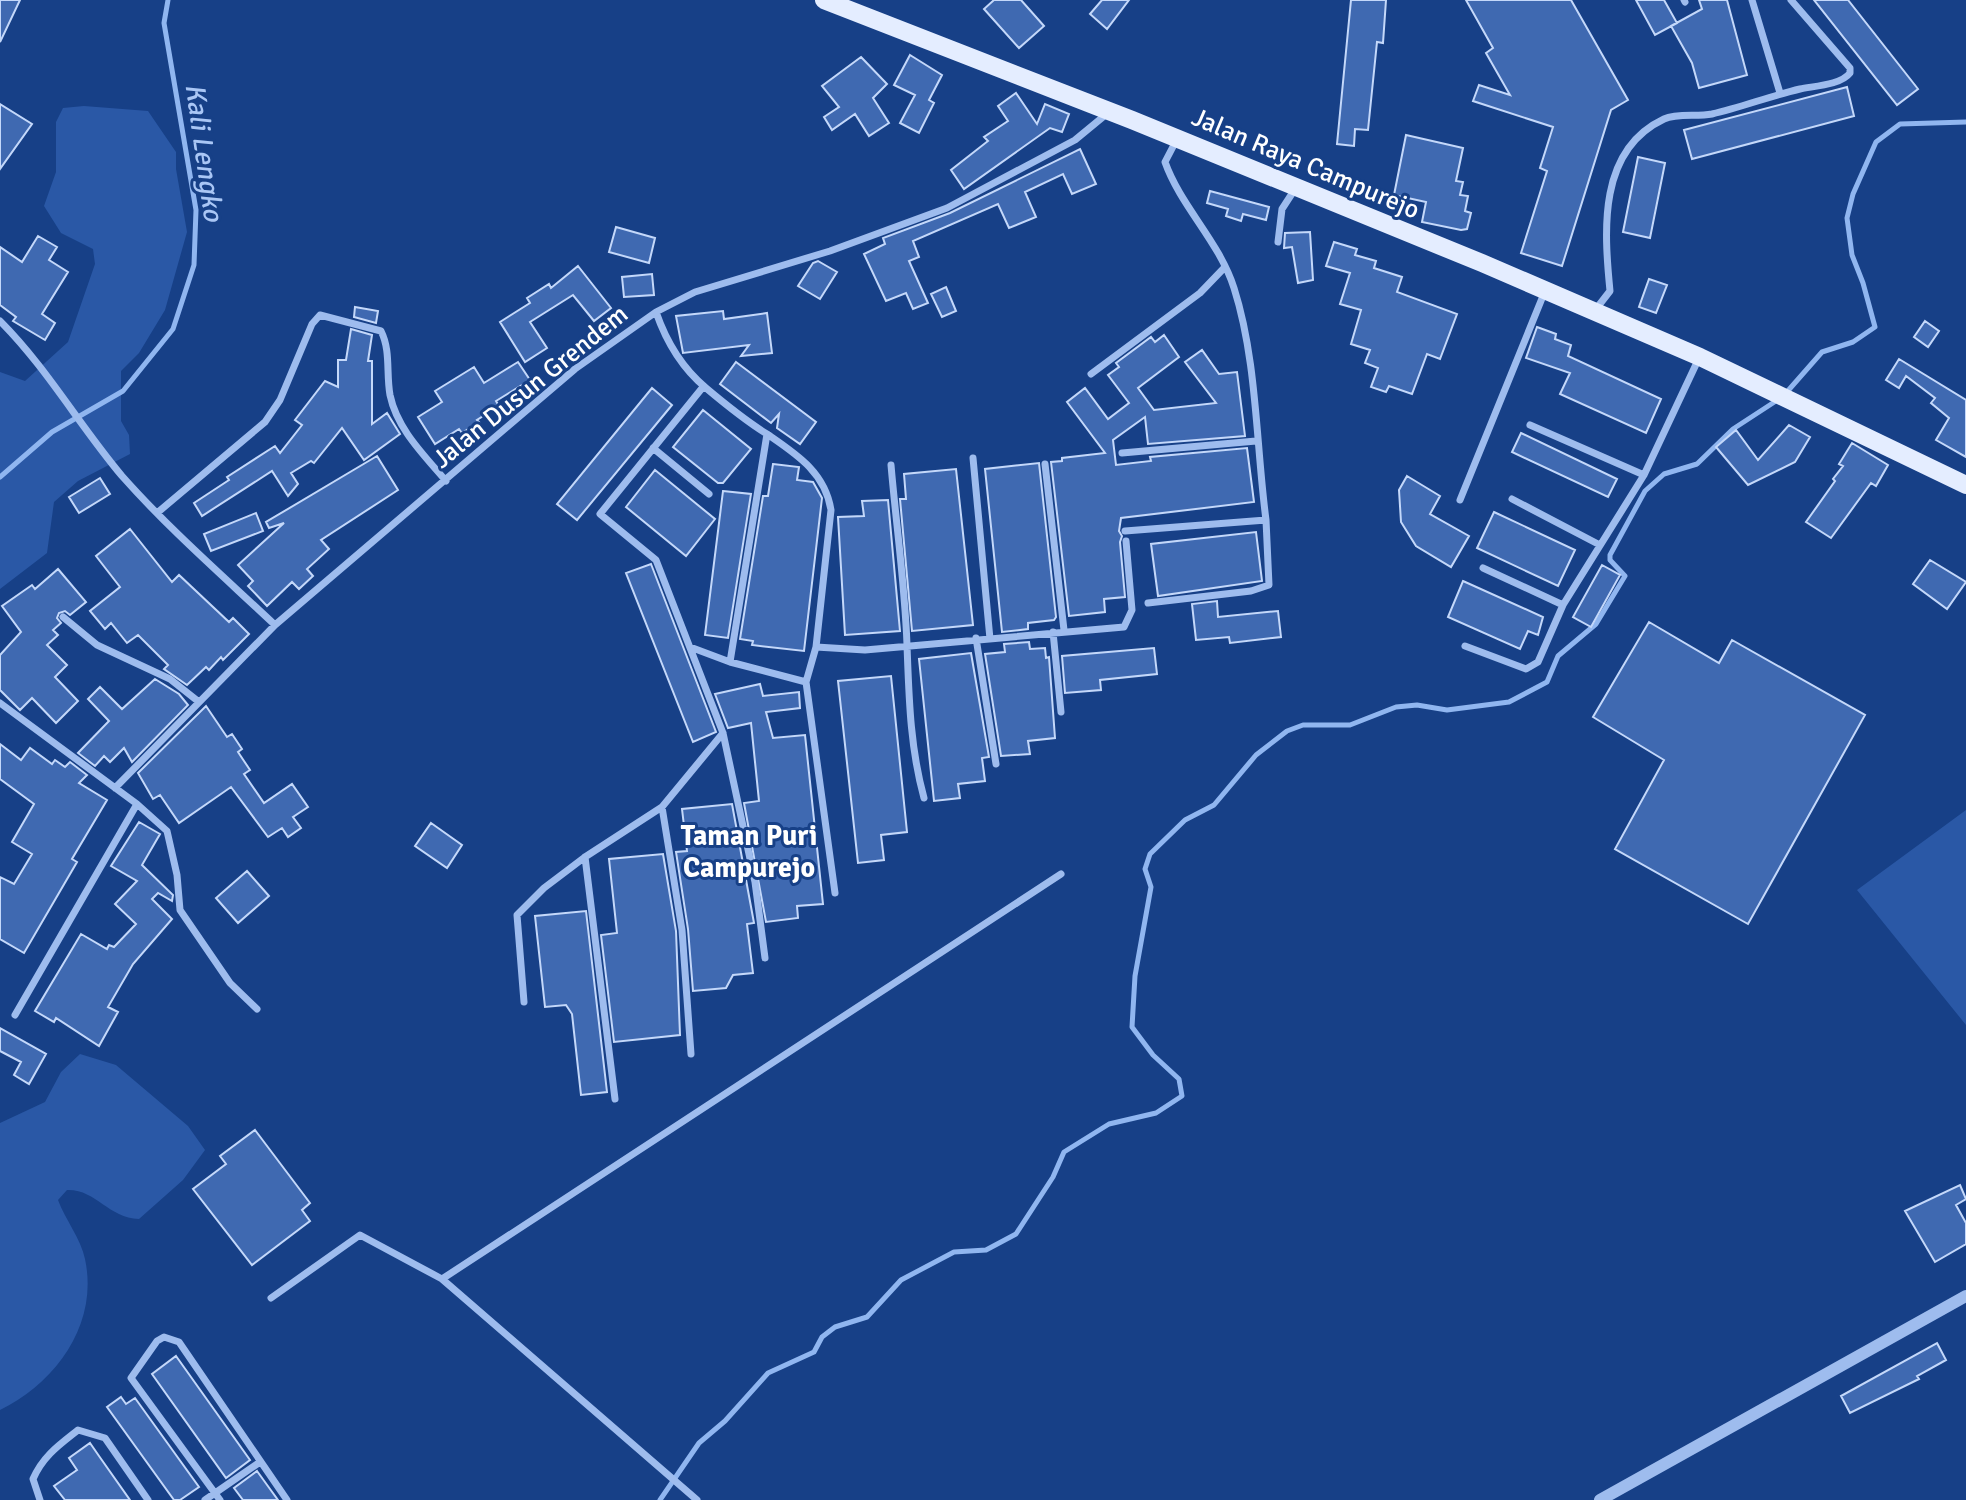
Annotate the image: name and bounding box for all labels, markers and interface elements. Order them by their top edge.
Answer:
water label: Kali Lengko [178,81,231,225]
street label: Jalan Raya Campurejo [1187,101,1424,226]
street label: Jalan Dusun Grendem [427,298,635,475]
district label: Taman Puri Campurejo [681,819,817,885]

